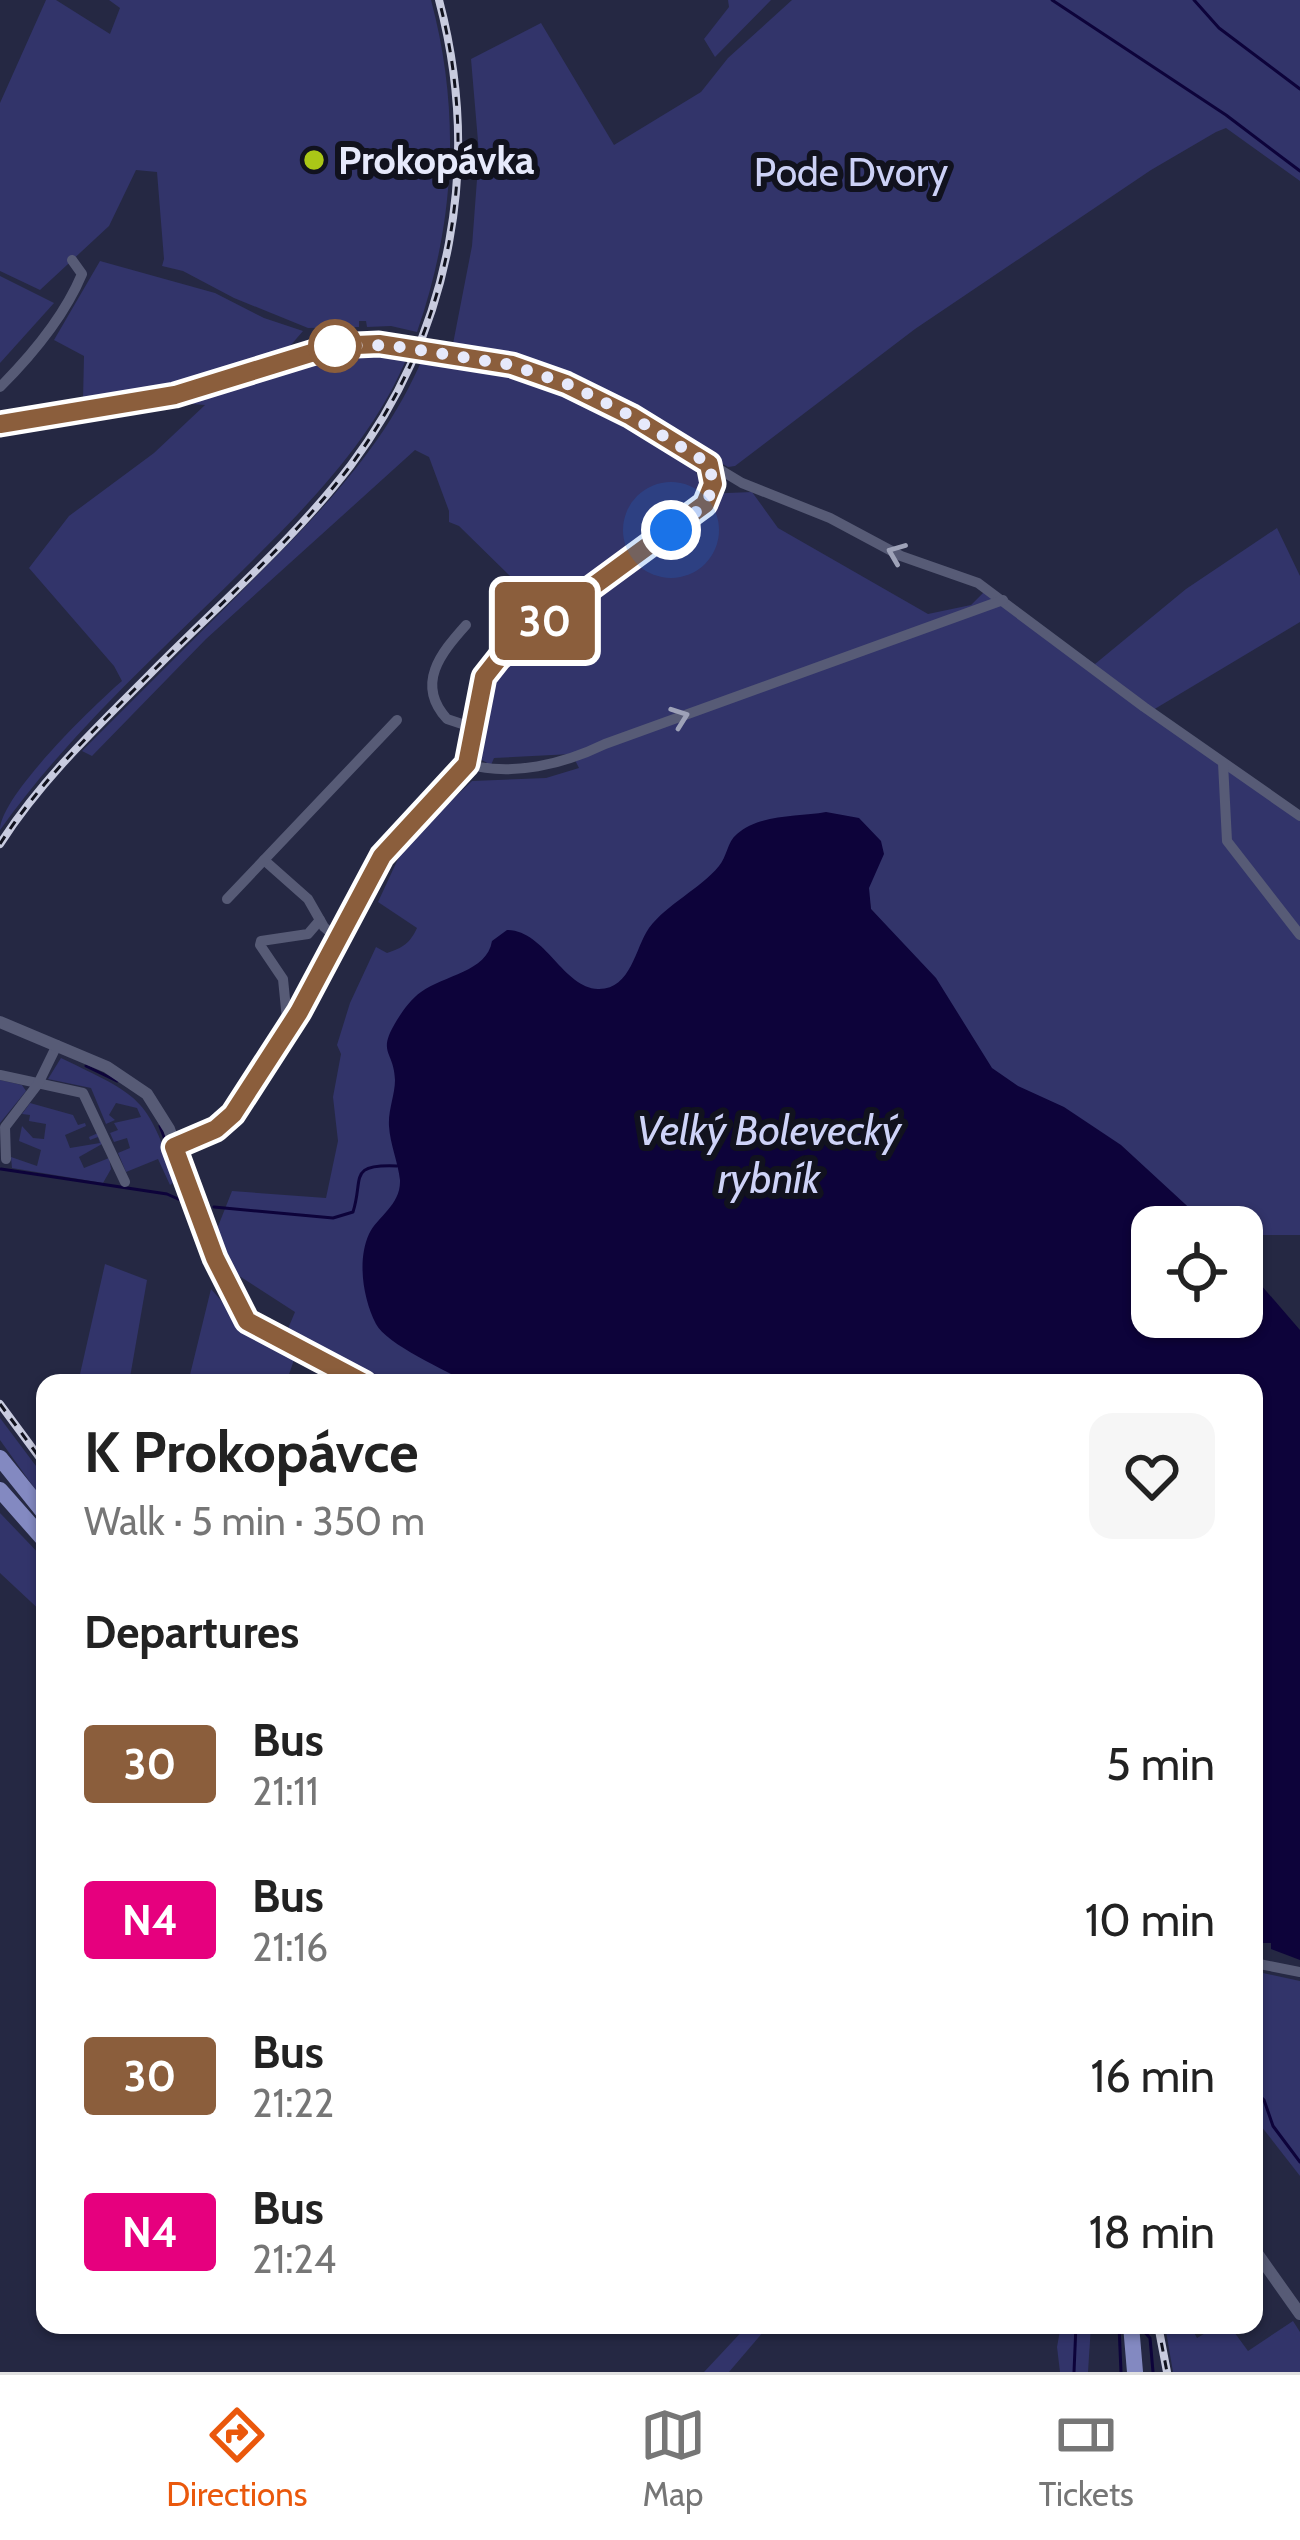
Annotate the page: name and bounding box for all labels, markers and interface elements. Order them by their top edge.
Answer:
place label: Prokopávka [338,136,535,184]
marker: Prokopávka [301,147,327,173]
park label: Pode Dvory [754,148,948,196]
unlabelled marker [310,321,360,371]
your location [641,500,701,560]
one-way arrow [887,543,908,567]
line badge: 30 [491,582,599,660]
text: 30 [519,595,571,647]
one-way arrow [669,706,690,731]
water label: Velký Bolevecký rybník [637,1104,903,1204]
map controls [1131,1206,1263,1338]
button: locate [1131,1206,1263,1338]
button: heart [1089,1413,1215,1539]
text: K Prokopávce [84,1417,419,1486]
text: Walk · 5 min · 350 m [84,1497,425,1545]
text: Departures [84,1605,299,1659]
text: Bus [252,1713,324,1767]
text: 5 min [1106,1737,1215,1791]
text: 30 [124,1738,176,1790]
text: 21:11 [252,1767,319,1815]
text: Bus [252,1869,324,1923]
text: 10 min [1085,1893,1215,1947]
text: N4 [122,1894,178,1946]
text: 21:16 [252,1923,328,1971]
text: Bus [252,2025,324,2079]
text: 16 min [1090,2049,1215,2103]
text: 30 [124,2050,176,2102]
text: 21:22 [252,2079,334,2127]
text: Bus [252,2181,324,2235]
text: 18 min [1089,2205,1215,2259]
text: N4 [122,2206,178,2258]
text: 21:24 [252,2235,336,2283]
tab: Directions [166,2402,307,2514]
tab: Map [640,2402,706,2514]
tab: Tickets [1039,2402,1134,2514]

